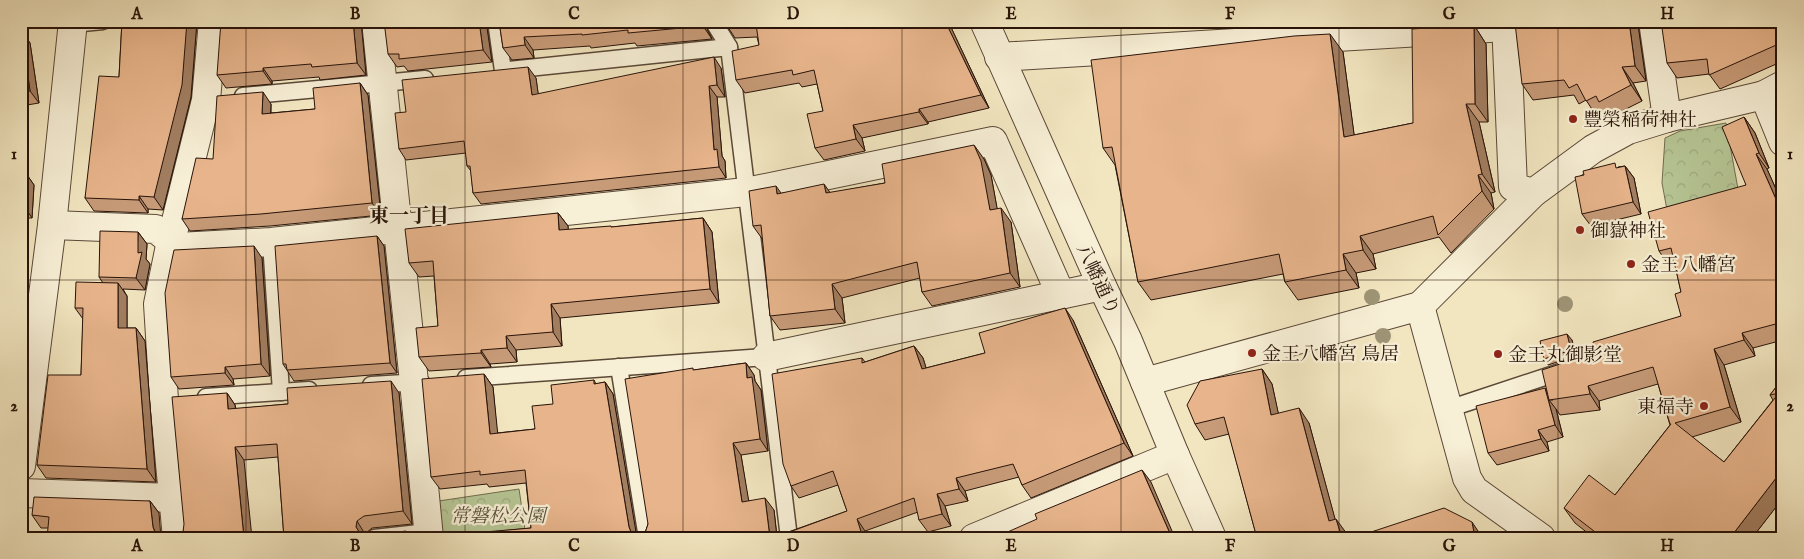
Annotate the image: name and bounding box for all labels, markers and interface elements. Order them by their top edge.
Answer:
text: A [131,5,144,25]
text: B [350,5,361,25]
text: C [568,5,580,25]
text: D [787,5,800,25]
text: E [1005,5,1017,25]
text: F [1225,5,1236,25]
text: G [1443,5,1456,25]
text: H [1660,5,1674,25]
place label: 豐榮稲荷神社 [1583,109,1697,133]
marker: 豐榮稲荷神社 [1567,113,1579,125]
text: 1 [11,145,17,165]
text: 1 [1787,145,1793,165]
district label: 東一丁目 [369,204,449,229]
place label: 御嶽神社 [1590,220,1666,244]
marker: 御嶽神社 [1574,224,1586,236]
street label: 八幡通り [1070,240,1124,319]
place label: 金王八幡宮 [1641,254,1736,278]
marker: 金王八幡宮 [1625,258,1637,270]
place label: 金王八幡宮 鳥居 [1262,343,1399,367]
place label: 金王丸御影堂 [1508,344,1622,368]
marker: 金王八幡宮 鳥居 [1246,347,1258,359]
marker: 金王丸御影堂 [1492,348,1504,360]
place label: 東福寺 [1637,396,1694,420]
text: 2 [10,397,18,417]
text: 2 [1786,397,1794,417]
marker: 東福寺 [1698,400,1710,412]
park label: 常磐松公園 [450,505,548,529]
text: A [131,537,144,557]
text: B [350,537,361,557]
text: C [568,537,580,557]
text: D [787,537,800,557]
text: E [1005,537,1017,557]
text: F [1225,537,1236,557]
text: G [1443,537,1456,557]
text: H [1660,537,1674,557]

